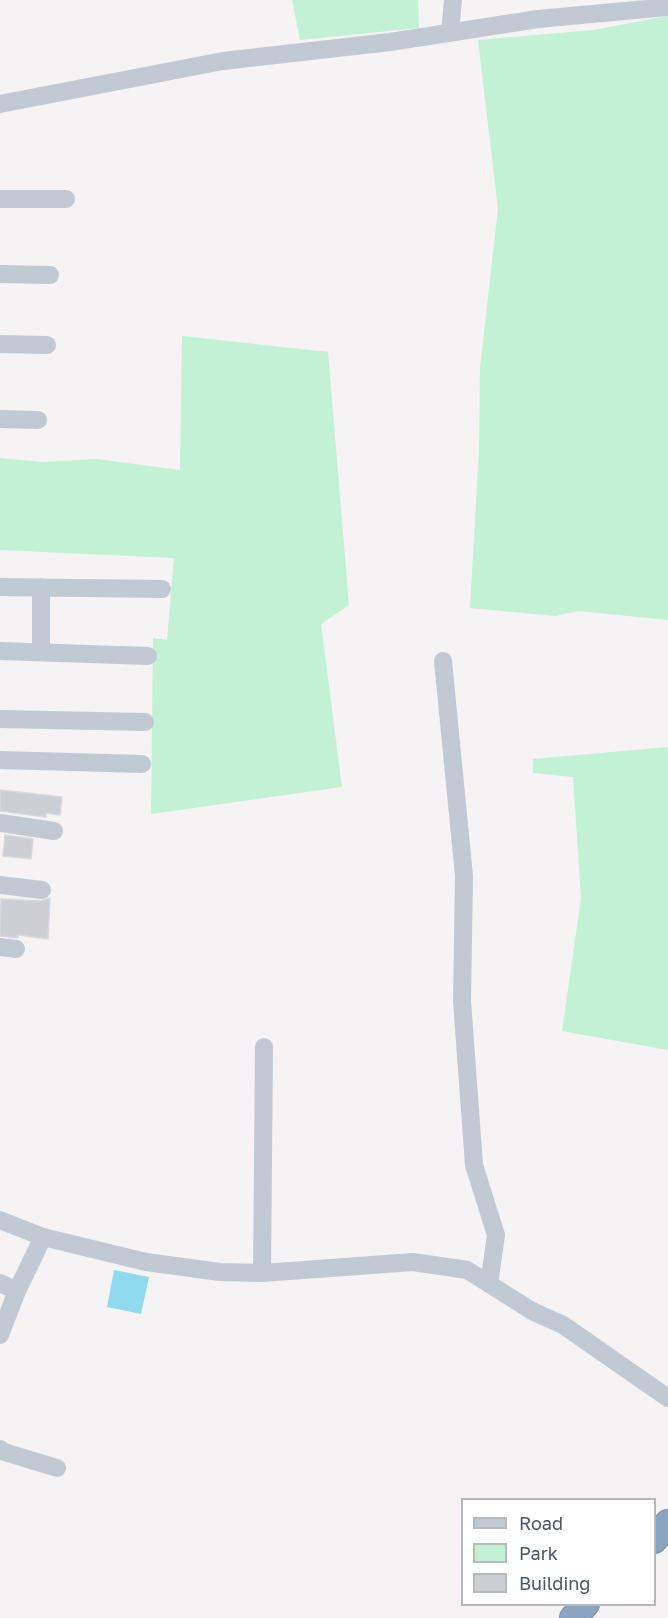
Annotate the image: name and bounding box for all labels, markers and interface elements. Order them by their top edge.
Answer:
legend [461,1498,656,1606]
text: Road [519,1512,563,1534]
text: Park [519,1542,558,1564]
text: Building [519,1572,590,1594]

